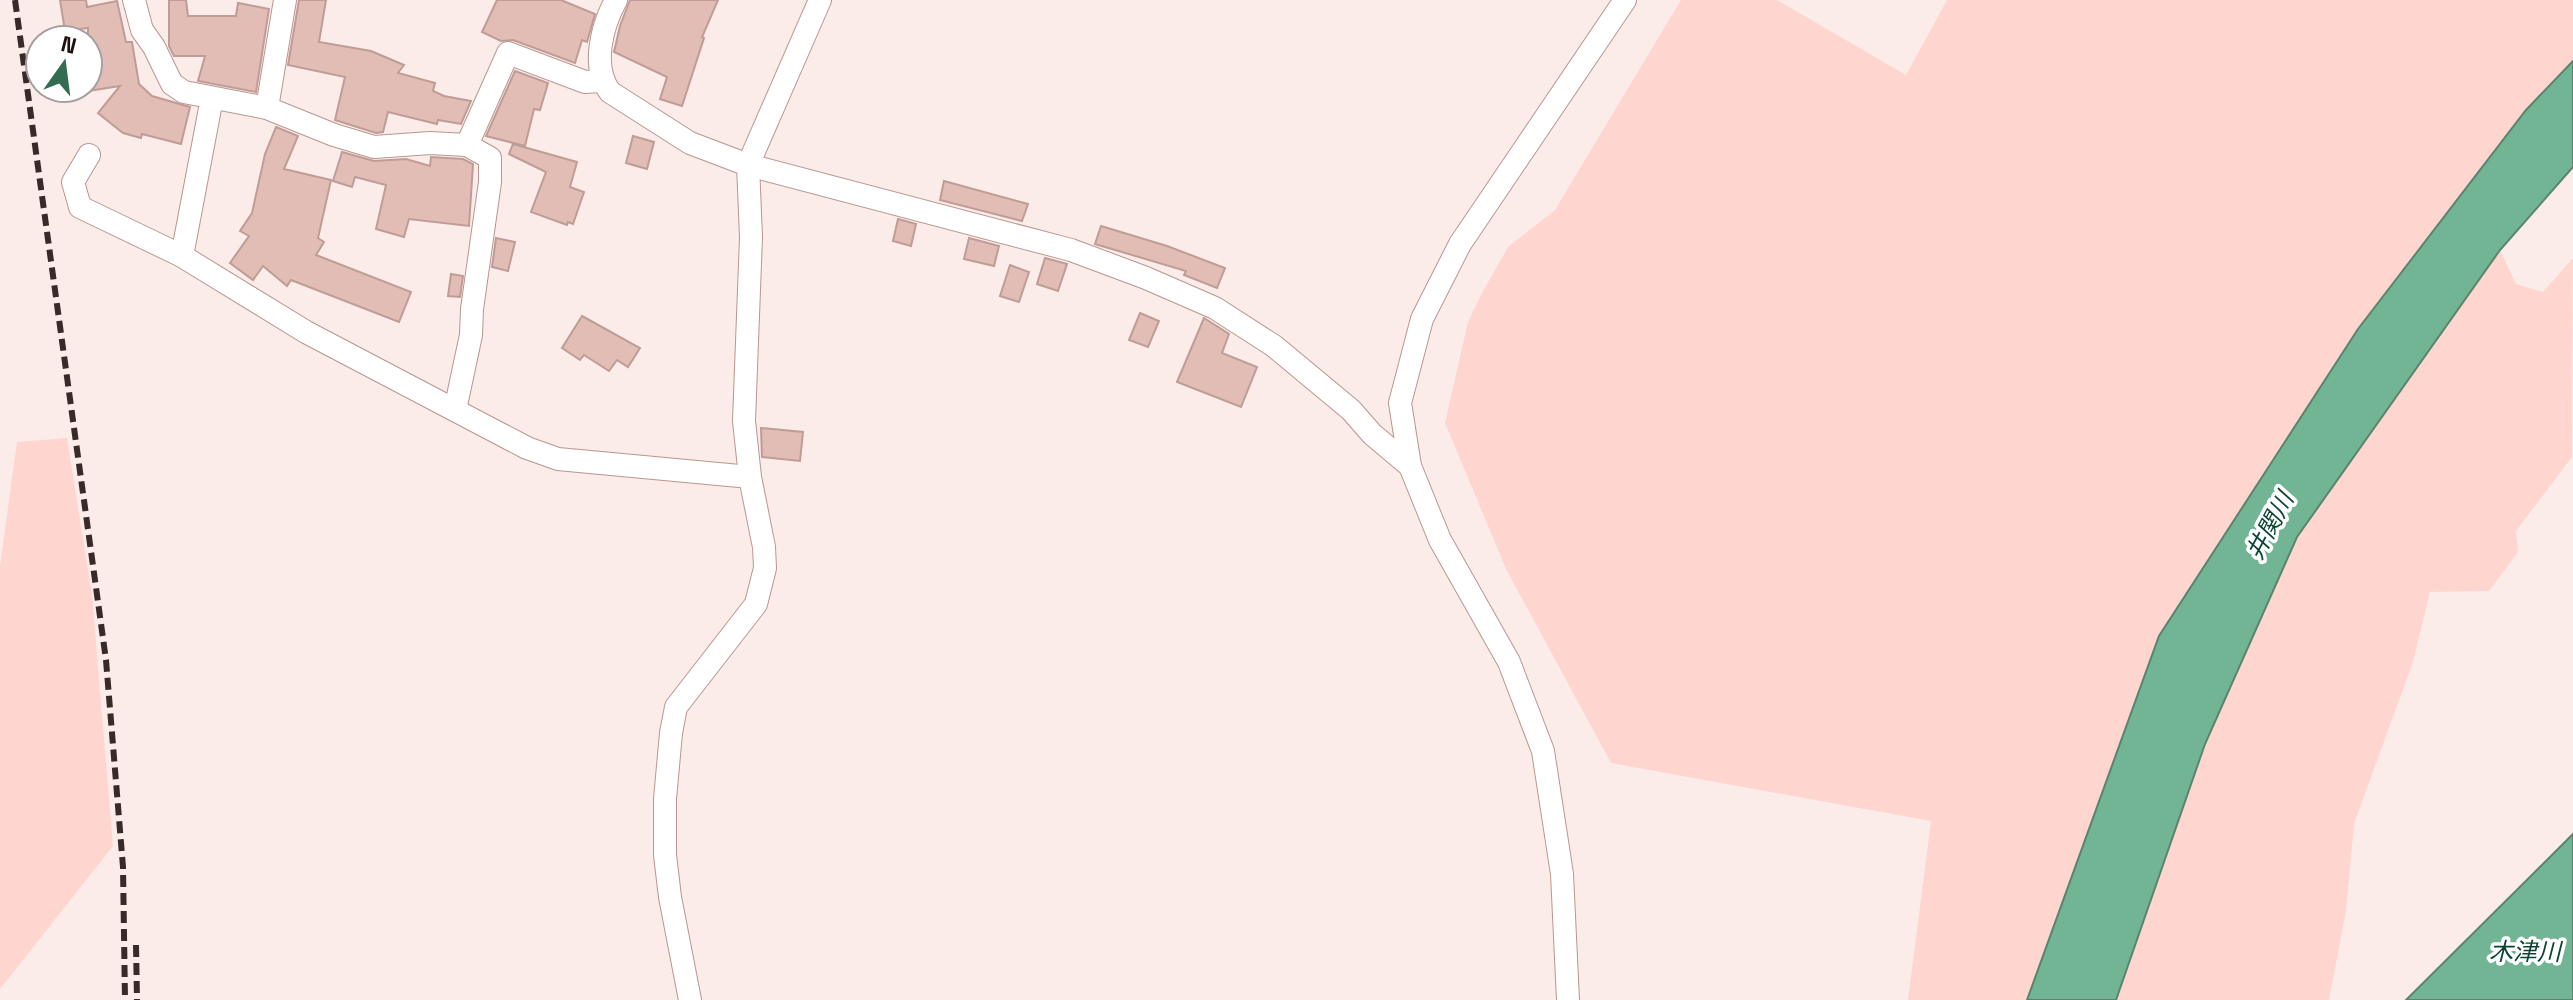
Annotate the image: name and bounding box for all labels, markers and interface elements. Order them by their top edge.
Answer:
north arrow [24,24,104,104]
text: N [58,29,79,60]
water label: 井関川 [2239,484,2302,565]
water label: 木津川 [2489,936,2564,967]

